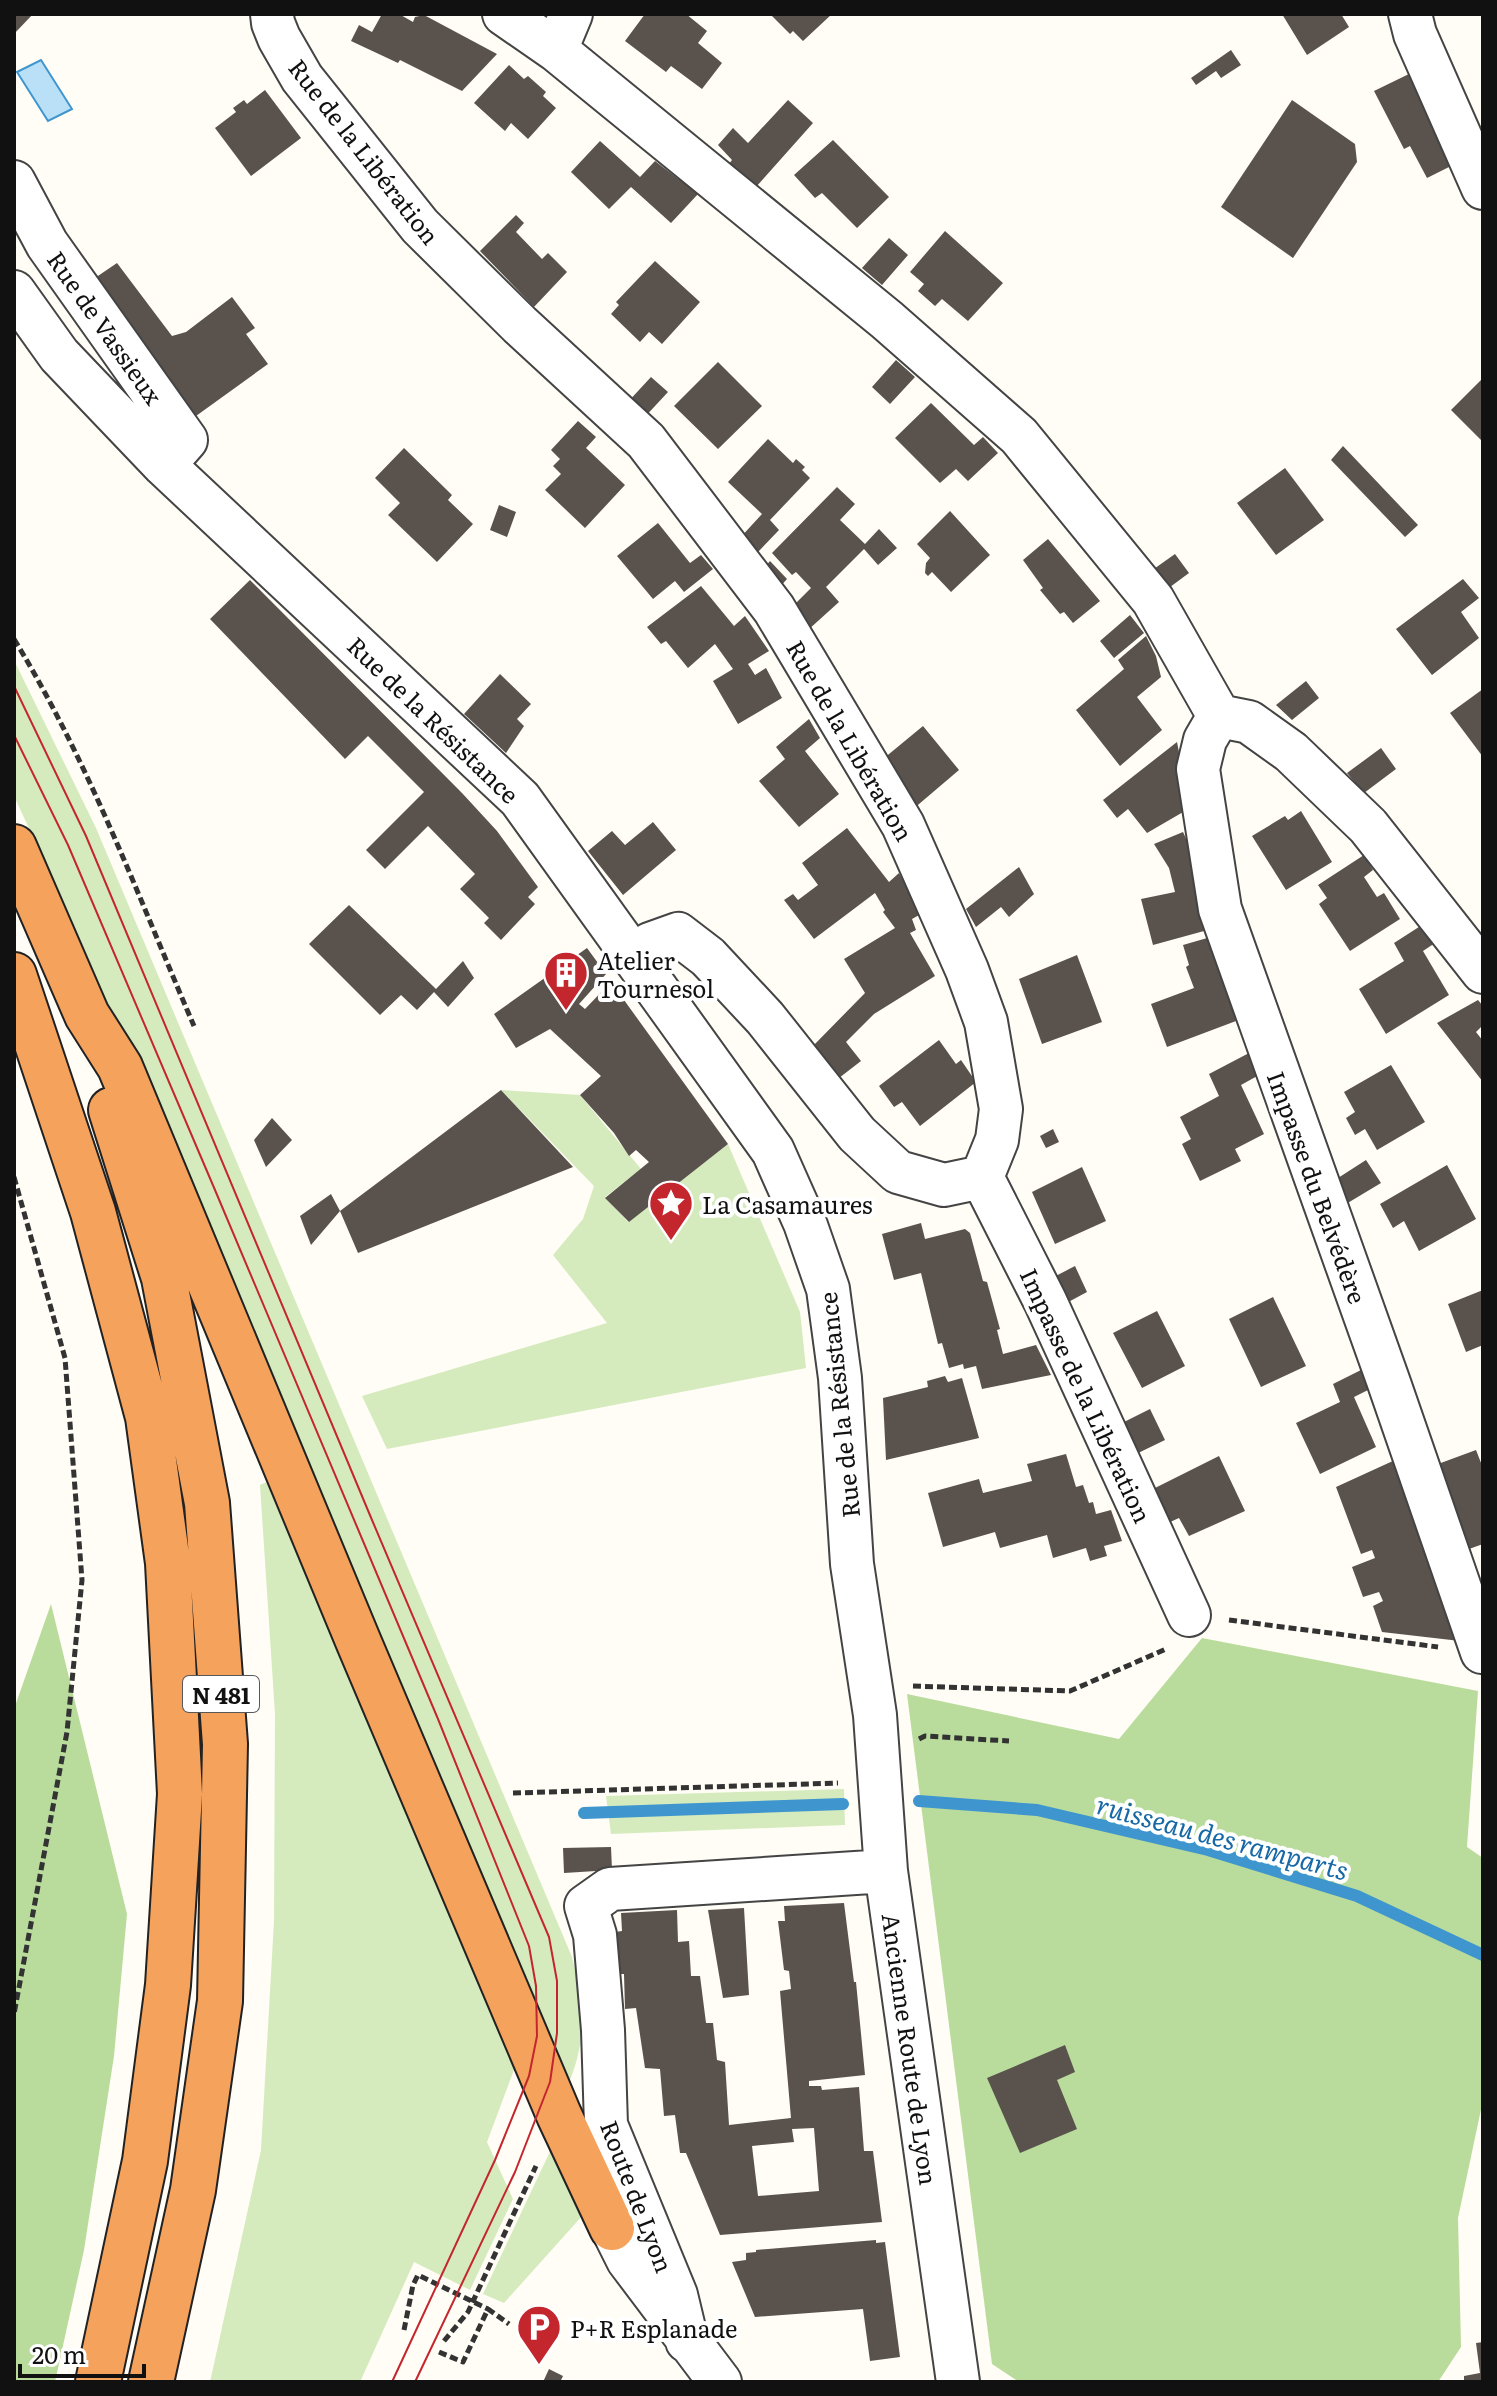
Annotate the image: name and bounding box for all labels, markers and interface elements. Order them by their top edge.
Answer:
street label: Rue de la Libération [281,51,449,251]
street label: Rue de Vassieux [40,243,172,411]
street label: Rue de la Résistance [340,628,528,810]
street label: Rue de la Libération [779,633,923,847]
place label: Atelier Tournesol [597,942,714,1005]
building icon: Atelier Tournesol [542,949,590,1012]
street label: Impasse du Belvédère [1260,1066,1376,1308]
place icon: La Casamaures [647,1179,695,1242]
place label: La Casamaures [702,1186,873,1221]
street label: Impasse de la Libération [1013,1262,1162,1528]
street label: Rue de la Résistance [809,1290,867,1520]
road number: N 481 [183,1676,259,1712]
water label: ruisseau des ramparts [1093,1784,1353,1888]
street label: Ancienne Route de Lyon [875,1911,947,2187]
street label: Route de Lyon [593,2115,683,2277]
parking icon: P+R Esplanade [515,2303,563,2366]
place label: P+R Esplanade [570,2310,738,2345]
scale bar [20,2328,144,2378]
text: 20 m [32,2336,86,2371]

